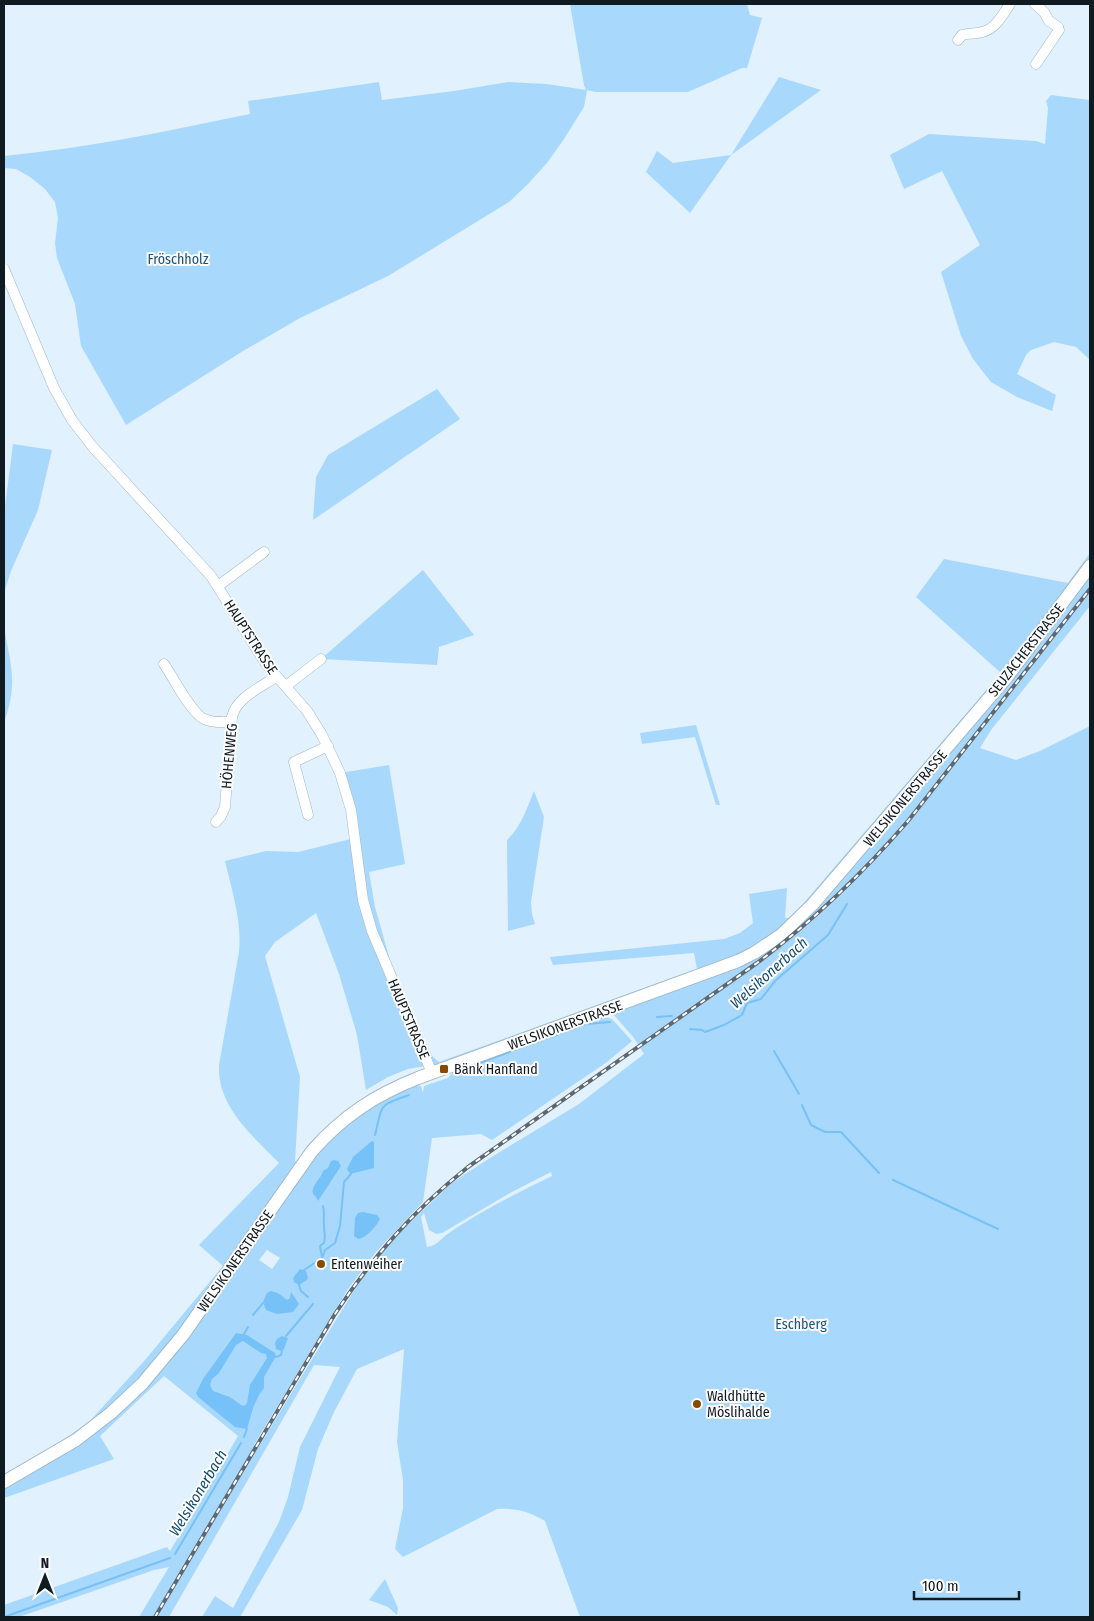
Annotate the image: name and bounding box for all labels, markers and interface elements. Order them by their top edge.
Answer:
park label: Fröschholz [148,251,209,268]
street label: HAUPTSTRASSE [220,597,281,678]
street label: SEUZACHERSTRASSE [985,600,1068,700]
street label: HÖHENWEG [217,722,241,790]
street label: WELSIKONERSTRASSE [860,746,951,850]
water label: Welsikonerbach [727,934,811,1012]
street label: HAUPTSTRASSE [384,976,433,1062]
street label: WELSIKONERSTRASSE [506,997,625,1054]
place label: Bänk Hanfland [454,1061,538,1078]
marker: Bänk Hanfland [438,1063,450,1075]
street label: WELSIKONERSTRASSE [194,1207,277,1316]
place label: Entenweiher [331,1256,402,1273]
marker: Entenweiher [315,1258,327,1270]
park label: Eschberg [775,1316,827,1333]
place label: Waldhütte Möslihalde [707,1388,770,1421]
marker: Waldhütte Möslihalde [691,1398,703,1410]
water label: Welsikonerbach [165,1447,231,1539]
north arrow [20,1551,70,1601]
text: N [41,1555,49,1572]
scale bar [914,1568,1019,1600]
text: 100 m [922,1577,959,1595]

